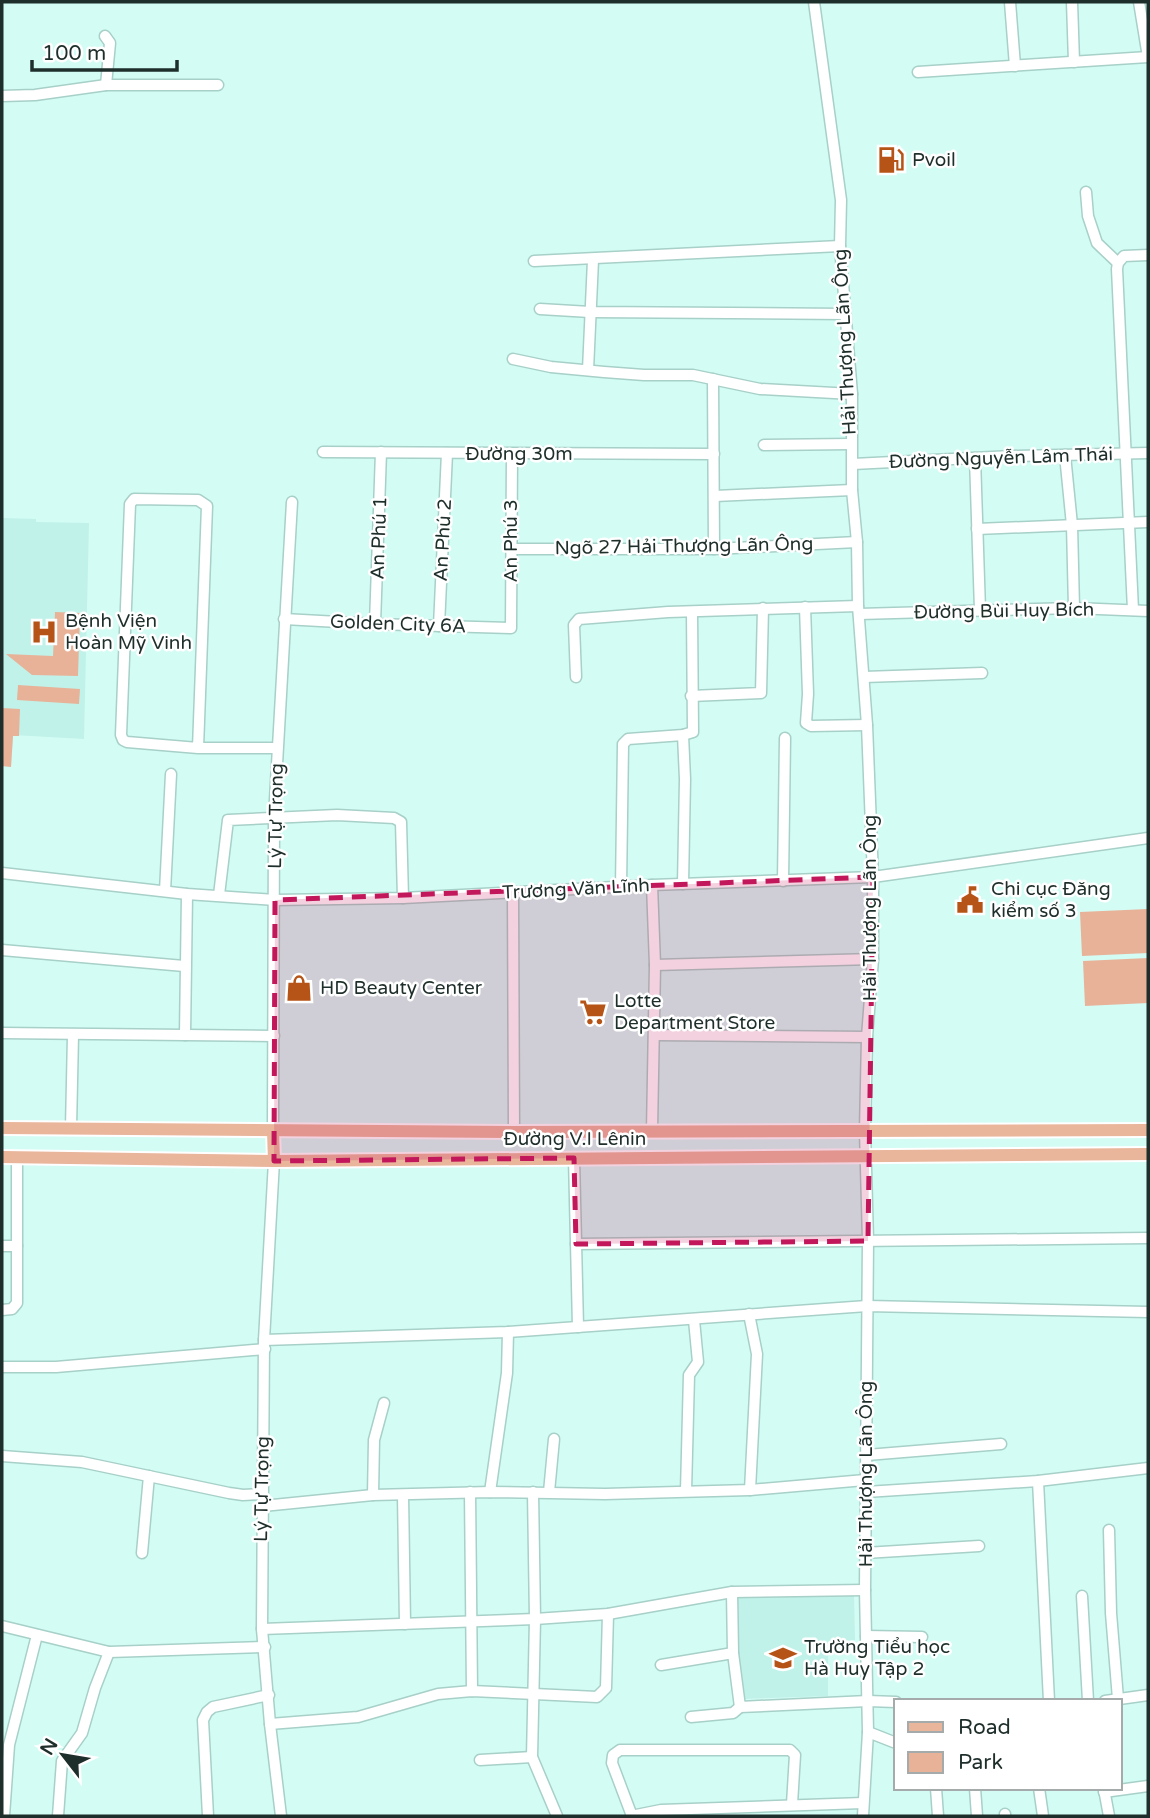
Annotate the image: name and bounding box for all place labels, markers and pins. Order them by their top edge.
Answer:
fuel station icon: Pvoil [876,145,906,175]
place label: Pvoil [912,149,956,171]
place label: Bệnh Viện Hoàn Mỹ Vinh [65,610,192,654]
hospital icon: Bệnh Viện Hoàn Mỹ Vinh [29,617,59,647]
place label: Chi cục Đăng kiểm số 3 [991,878,1111,922]
public building icon: Chi cục Đăng kiểm số 3 [955,885,985,915]
shop icon: HD Beauty Center [284,973,314,1003]
place label: HD Beauty Center [320,977,483,999]
place label: Lotte Department Store [614,990,775,1034]
supermarket icon: Lotte Department Store [578,997,608,1027]
place label: Trường Tiểu học Hà Huy Tập 2 [804,1636,950,1680]
school or university icon: Trường Tiểu học Hà Huy Tập 2 [768,1643,798,1673]

